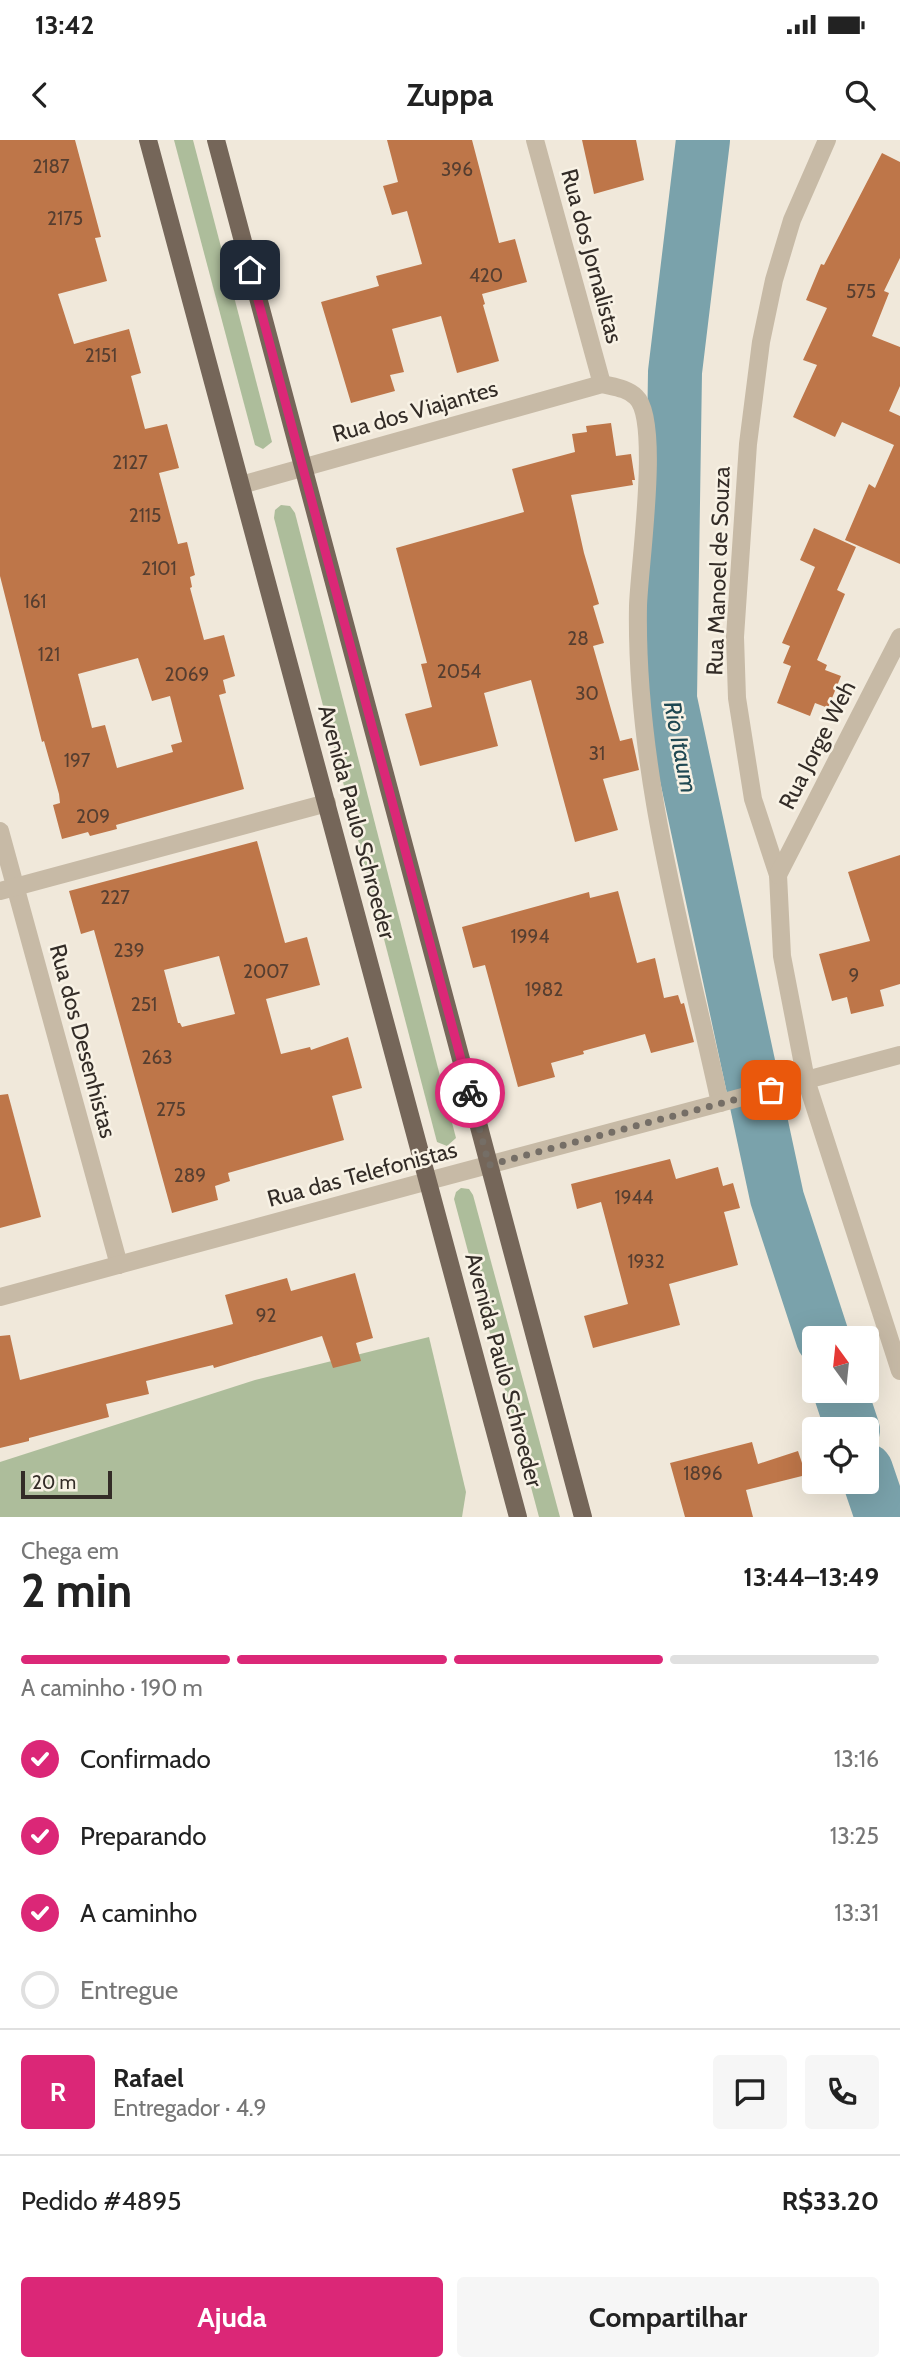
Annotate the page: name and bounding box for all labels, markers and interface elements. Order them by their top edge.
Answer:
text: 13:42 [35,9,94,41]
text: Zuppa [407,75,493,114]
icon: back [21,76,59,114]
icon: search [841,76,879,114]
house number: 2187 [32,155,70,178]
house number: 396 [441,158,473,181]
street label: Rua dos Jornalistas [555,166,629,346]
house number: 2175 [47,207,83,230]
pin [220,240,280,300]
icon: home [231,251,269,289]
house number: 420 [469,264,503,287]
house number: 575 [846,280,876,303]
house number: 2151 [85,344,117,367]
street label: Rua dos Viajantes [329,374,501,448]
house number: 2127 [112,451,148,474]
street label: Rua Manoel de Souza [700,466,736,676]
house number: 2115 [129,504,161,527]
house number: 2101 [141,557,177,580]
house number: 161 [23,590,47,613]
house number: 28 [567,627,589,650]
house number: 121 [38,643,60,666]
house number: 2054 [437,660,481,683]
house number: 2069 [165,663,209,686]
street label: Rua Jorge Weh [773,676,861,814]
house number: 30 [575,682,599,705]
water label: Rio Itaum [658,699,704,795]
street label: Avenida Paulo Schroeder [312,702,402,943]
house number: 31 [589,742,605,765]
house number: 197 [64,749,91,772]
house number: 209 [76,805,110,828]
house number: 227 [100,886,130,909]
house number: 1994 [511,925,549,948]
house number: 239 [113,939,145,962]
street label: Rua dos Desenhistas [44,941,122,1141]
house number: 2007 [243,960,289,983]
house number: 9 [849,964,859,987]
house number: 1982 [525,978,563,1001]
house number: 251 [131,993,157,1016]
house number: 263 [141,1046,173,1069]
courier [435,1058,505,1128]
pin [741,1060,801,1120]
icon: bag [752,1071,790,1109]
icon: bike [451,1074,489,1112]
house number: 275 [156,1098,186,1121]
street label: Rua das Telefonistas [264,1135,460,1213]
house number: 289 [174,1164,206,1187]
house number: 1944 [615,1186,653,1209]
street label: Avenida Paulo Schroeder [459,1250,549,1491]
house number: 1932 [627,1250,665,1273]
house number: 92 [256,1304,276,1327]
north arrow [802,1326,878,1404]
map controls [802,1326,879,1494]
button: locate [802,1417,879,1494]
house number: 1896 [683,1462,723,1485]
scale bar [21,1468,112,1500]
text: 20 m [32,1471,76,1494]
text: Chega em [21,1537,119,1565]
text: 13:44–13:49 [743,1561,879,1593]
text: 2 min [21,1563,132,1619]
text: A caminho · 190 m [21,1674,203,1702]
icon: check [21,1740,59,1778]
text: Confirmado [80,1743,211,1775]
text: 13:16 [834,1745,879,1773]
icon: check [21,1817,59,1855]
text: Preparando [80,1820,207,1852]
text: 13:25 [830,1822,879,1850]
icon: check [21,1894,59,1932]
text: A caminho [80,1897,197,1929]
text: 13:31 [834,1899,879,1927]
text: Entregue [80,1974,178,2006]
button: chat [713,2055,787,2129]
button: phone [805,2055,879,2129]
text: Rafael [113,2062,184,2094]
text: R [50,2076,66,2108]
text: Entregador · 4.9 [113,2094,267,2122]
text: Pedido #4895 [21,2185,181,2217]
text: R$33.20 [782,2185,879,2217]
button: Ajuda [21,2277,443,2357]
button: Compartilhar [457,2277,879,2357]

